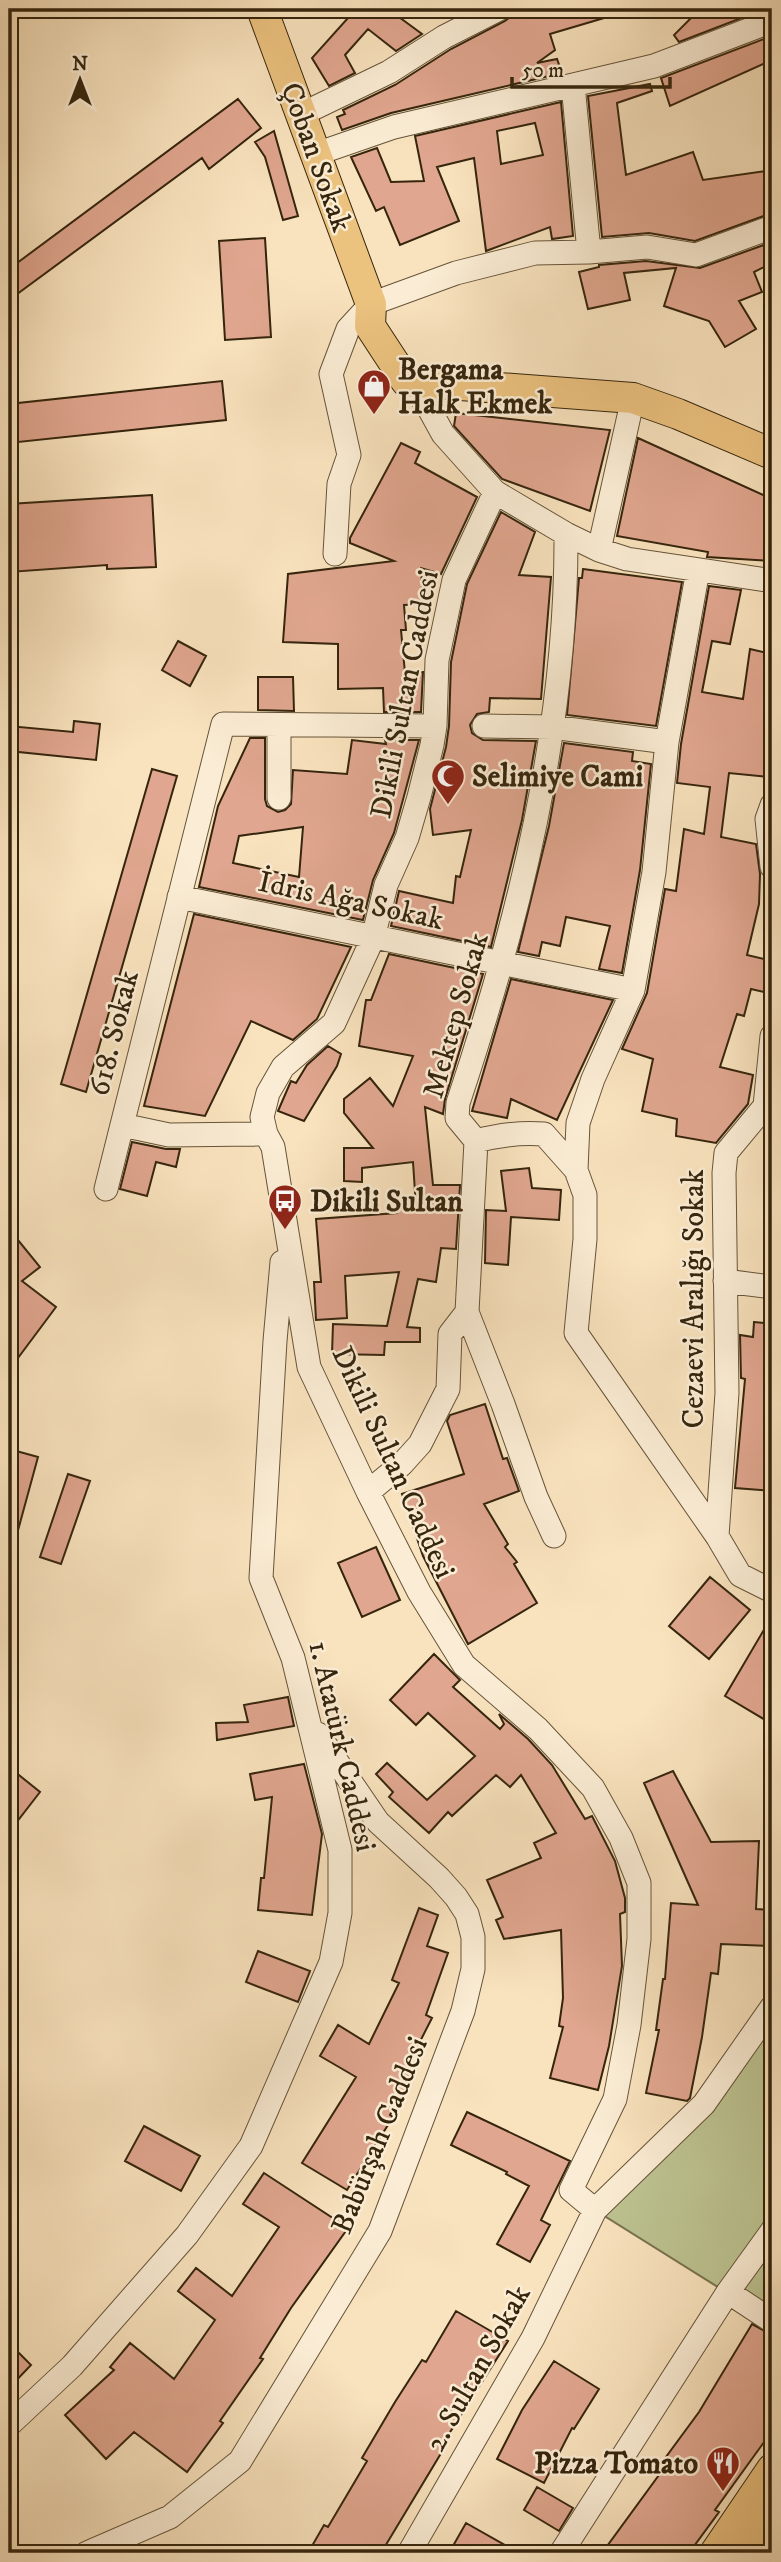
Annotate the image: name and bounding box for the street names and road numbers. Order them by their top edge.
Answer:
street label: Çoban Sokak [272,78,360,237]
street label: Dikili Sultan Caddesi [363,567,448,822]
street label: İdris Ağa Sokak [255,863,447,939]
street label: Mektep Sokak [415,928,498,1102]
street label: 618. Sokak [81,967,148,1100]
street label: Cezaevi Aralığı Sokak [676,1169,713,1429]
street label: Dikili Sultan Caddesi [323,1341,463,1585]
street label: 1. Atatürk Caddesi [299,1637,384,1855]
street label: Babürşah Caddesi [324,2032,437,2239]
street label: 2. Sultan Sokak [417,2279,539,2459]

